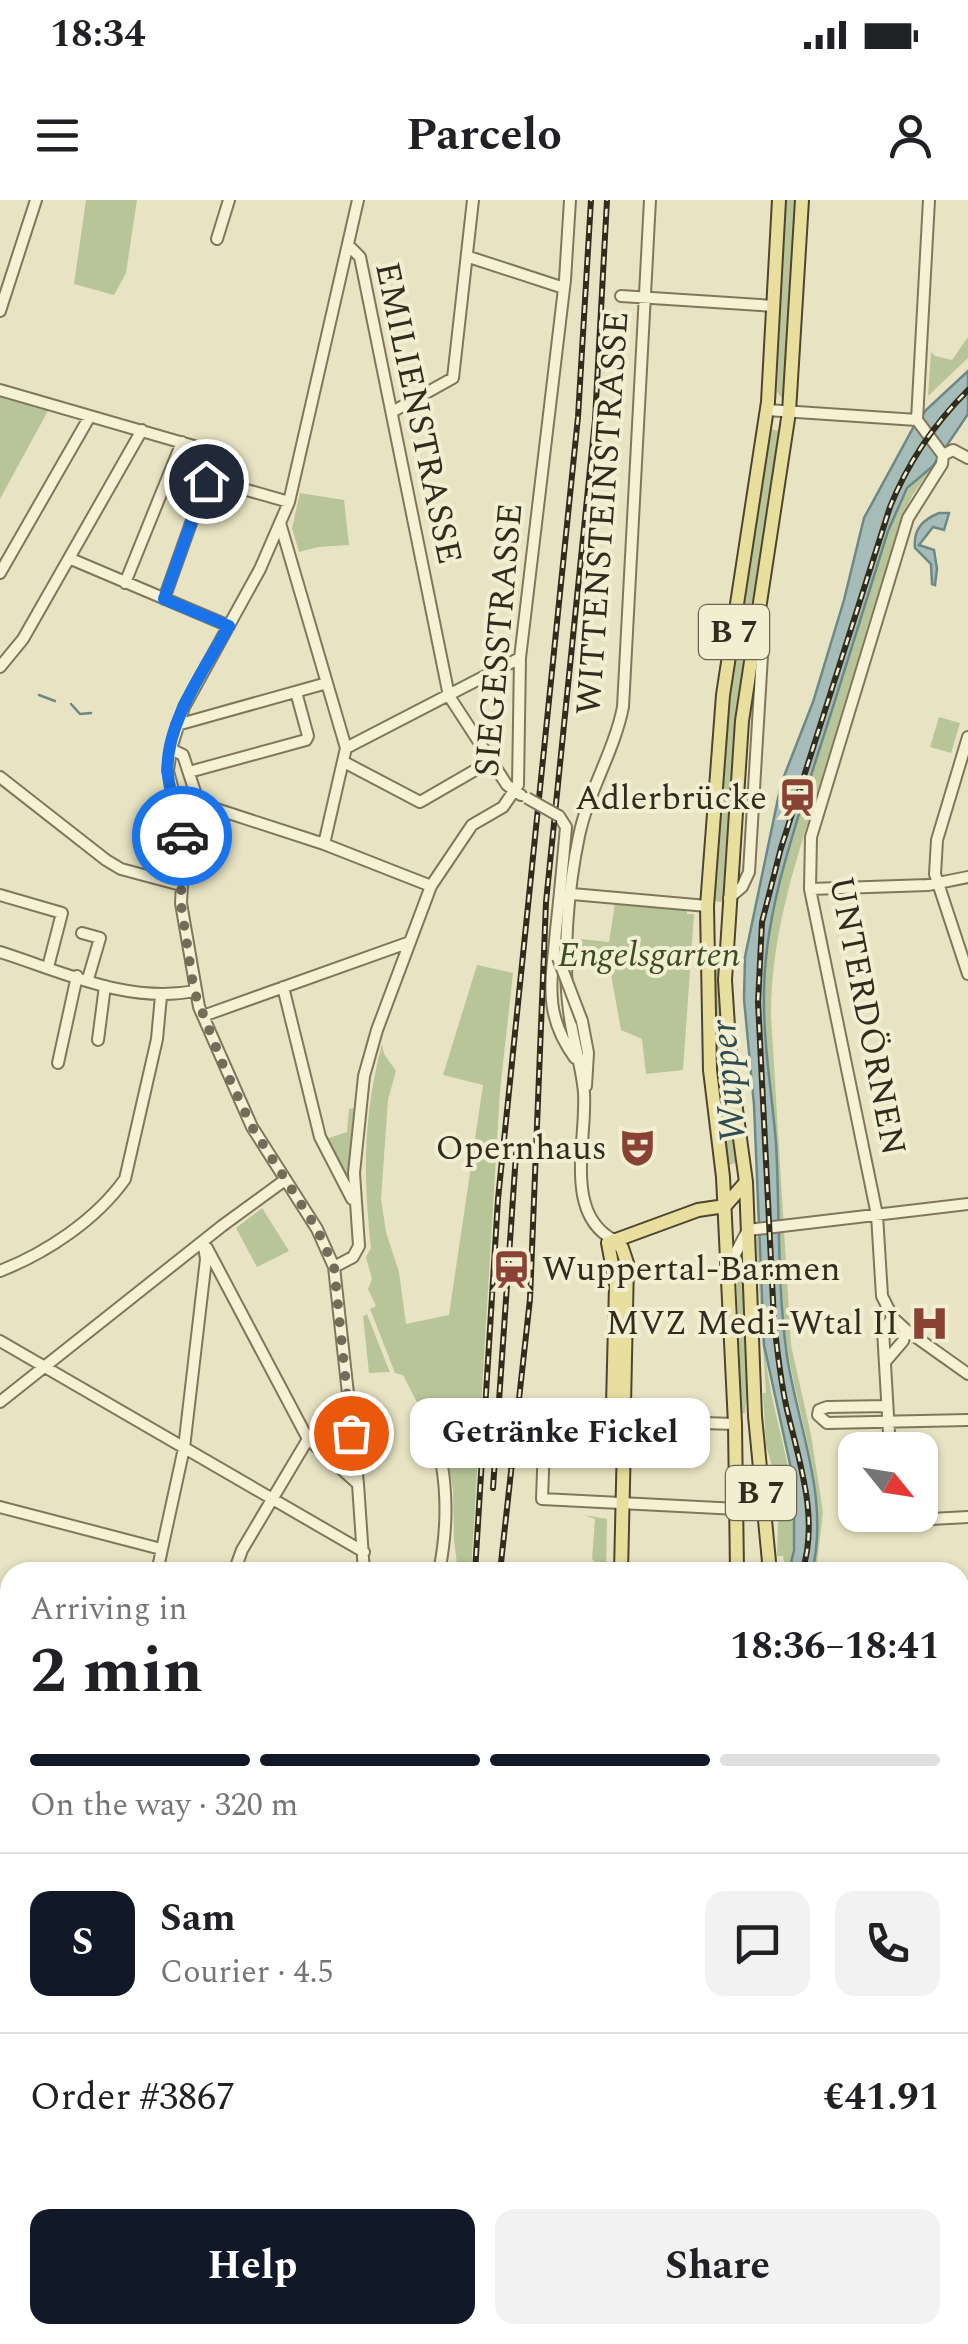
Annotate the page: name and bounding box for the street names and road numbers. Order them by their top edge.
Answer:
street label: EMILIENSTRASSE [360,257,476,569]
street label: WITTENSTEINSTRASSE [562,309,644,717]
street label: SIEGESSTRASSE [461,501,537,779]
road number: B 7 [699,605,769,659]
street label: UNTERDÖRNEN [814,872,920,1160]
road number: B 7 [726,1466,796,1520]

